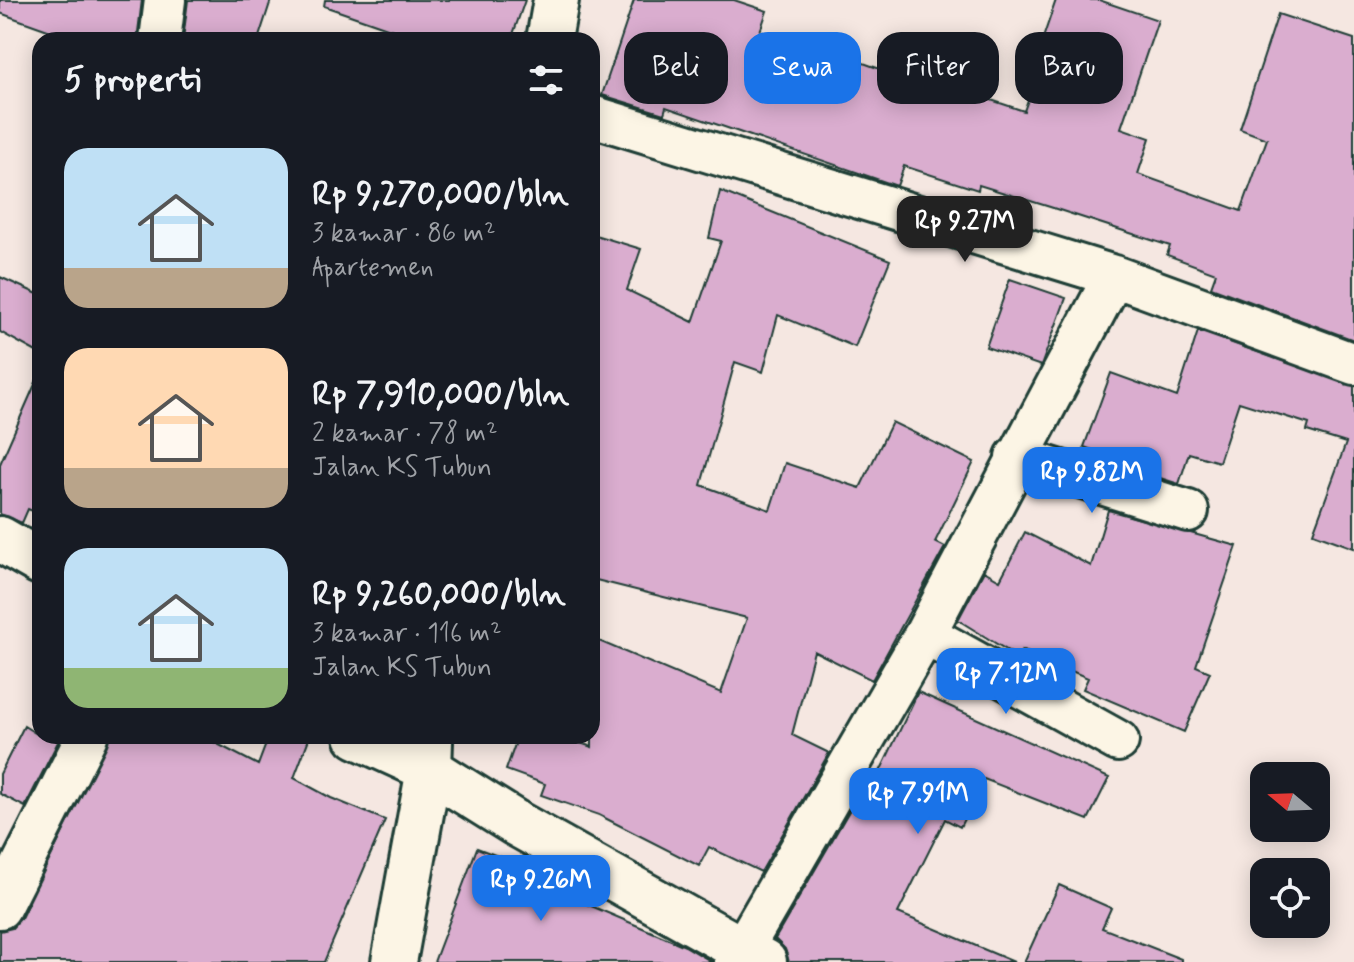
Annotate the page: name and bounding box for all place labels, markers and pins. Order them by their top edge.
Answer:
pin: Rp 9.27M [882,196,1048,264]
pin: Rp 9.82M [1009,447,1175,515]
pin: Rp 7.12M [923,648,1089,716]
pin: Rp 7.91M [835,768,1001,836]
pin: Rp 9.26M [458,855,624,923]

